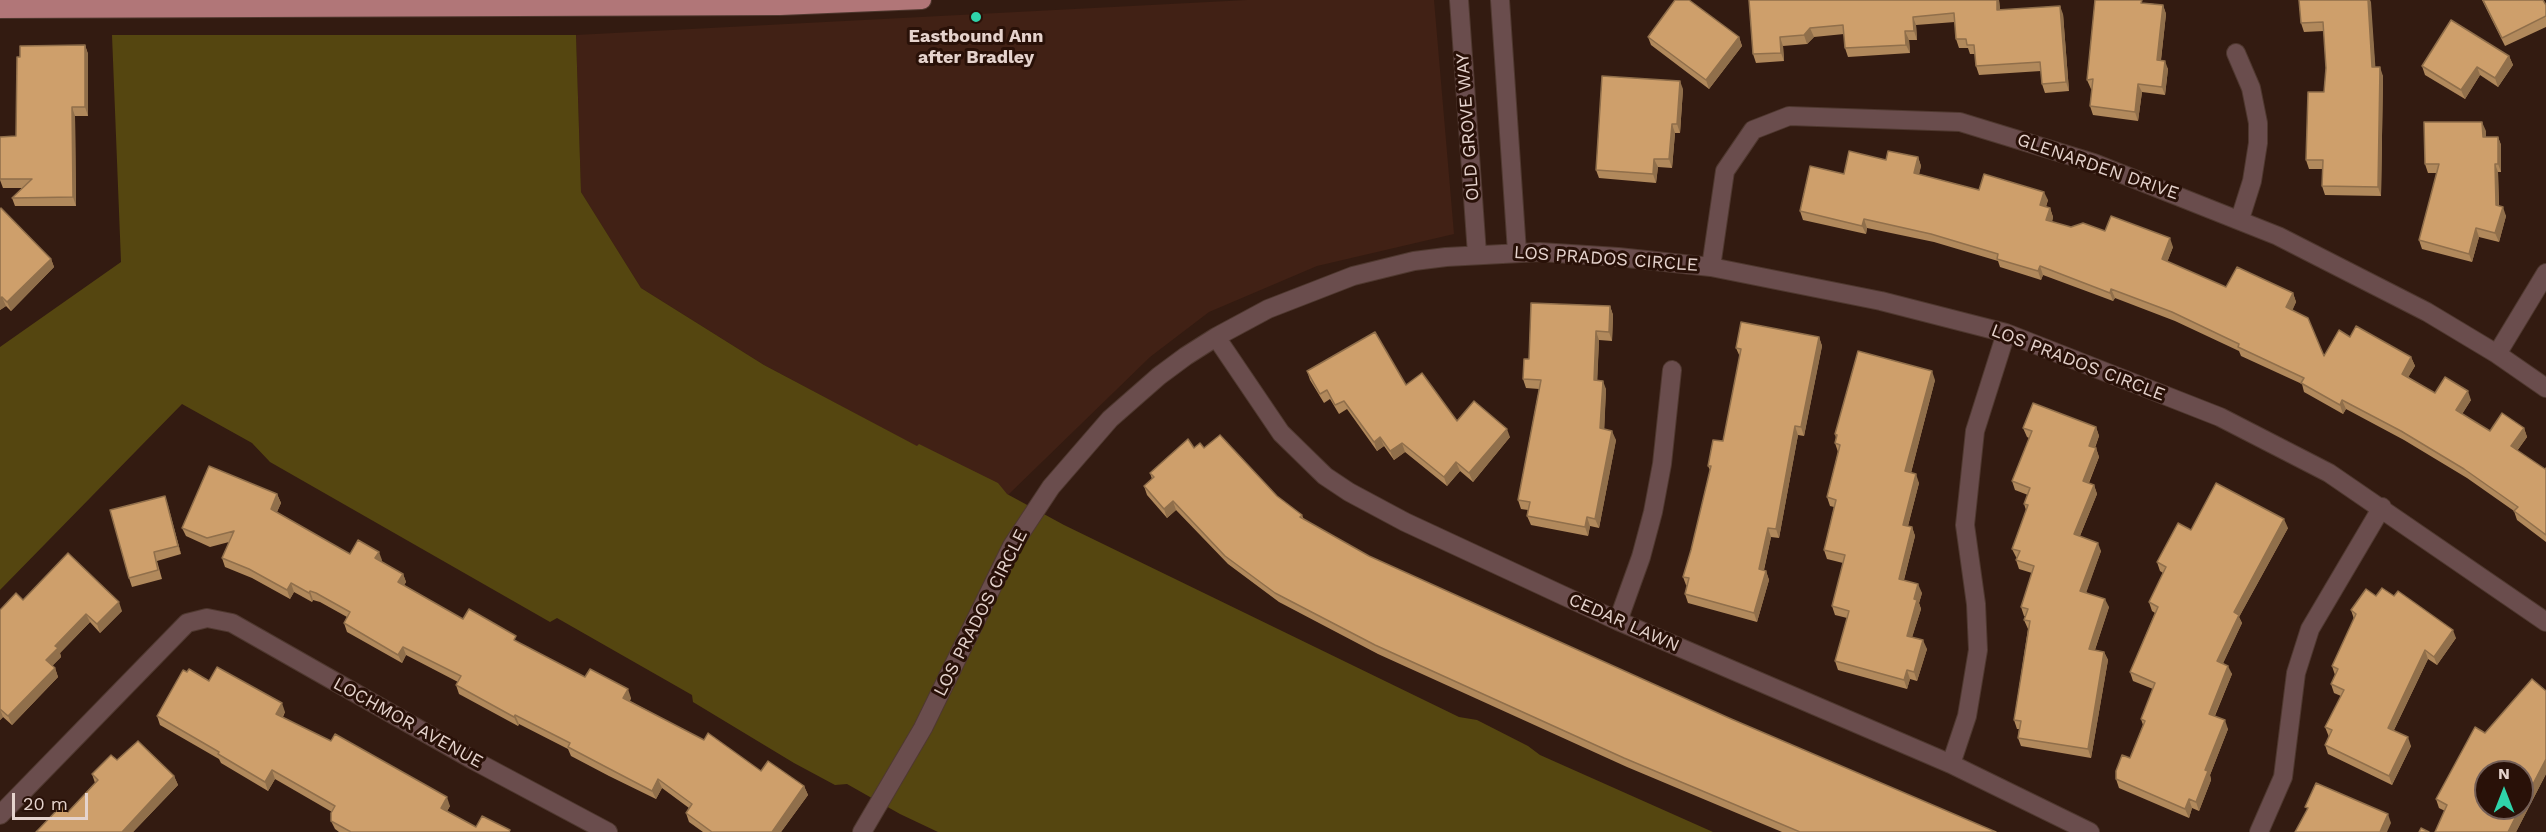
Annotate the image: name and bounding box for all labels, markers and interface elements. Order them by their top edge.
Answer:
marker: Eastbound Ann after Bradley [969,10,983,24]
place label: Eastbound Ann after Bradley [909,26,1043,68]
street label: OLD GROVE WAY [1452,52,1484,202]
street label: GLENARDEN DRIVE [2014,129,2182,205]
street label: LOS PRADOS CIRCLE [1513,242,1699,276]
street label: LOS PRADOS CIRCLE [1988,320,2168,406]
street label: LOS PRADOS CIRCLE [929,526,1033,700]
street label: CEDAR LAWN [1565,589,1683,657]
street label: LOCHMOR AVENUE [329,673,487,773]
north arrow [2474,760,2534,820]
text: N [2498,764,2510,783]
scale bar [15,781,92,819]
text: 20 m [23,793,68,814]

